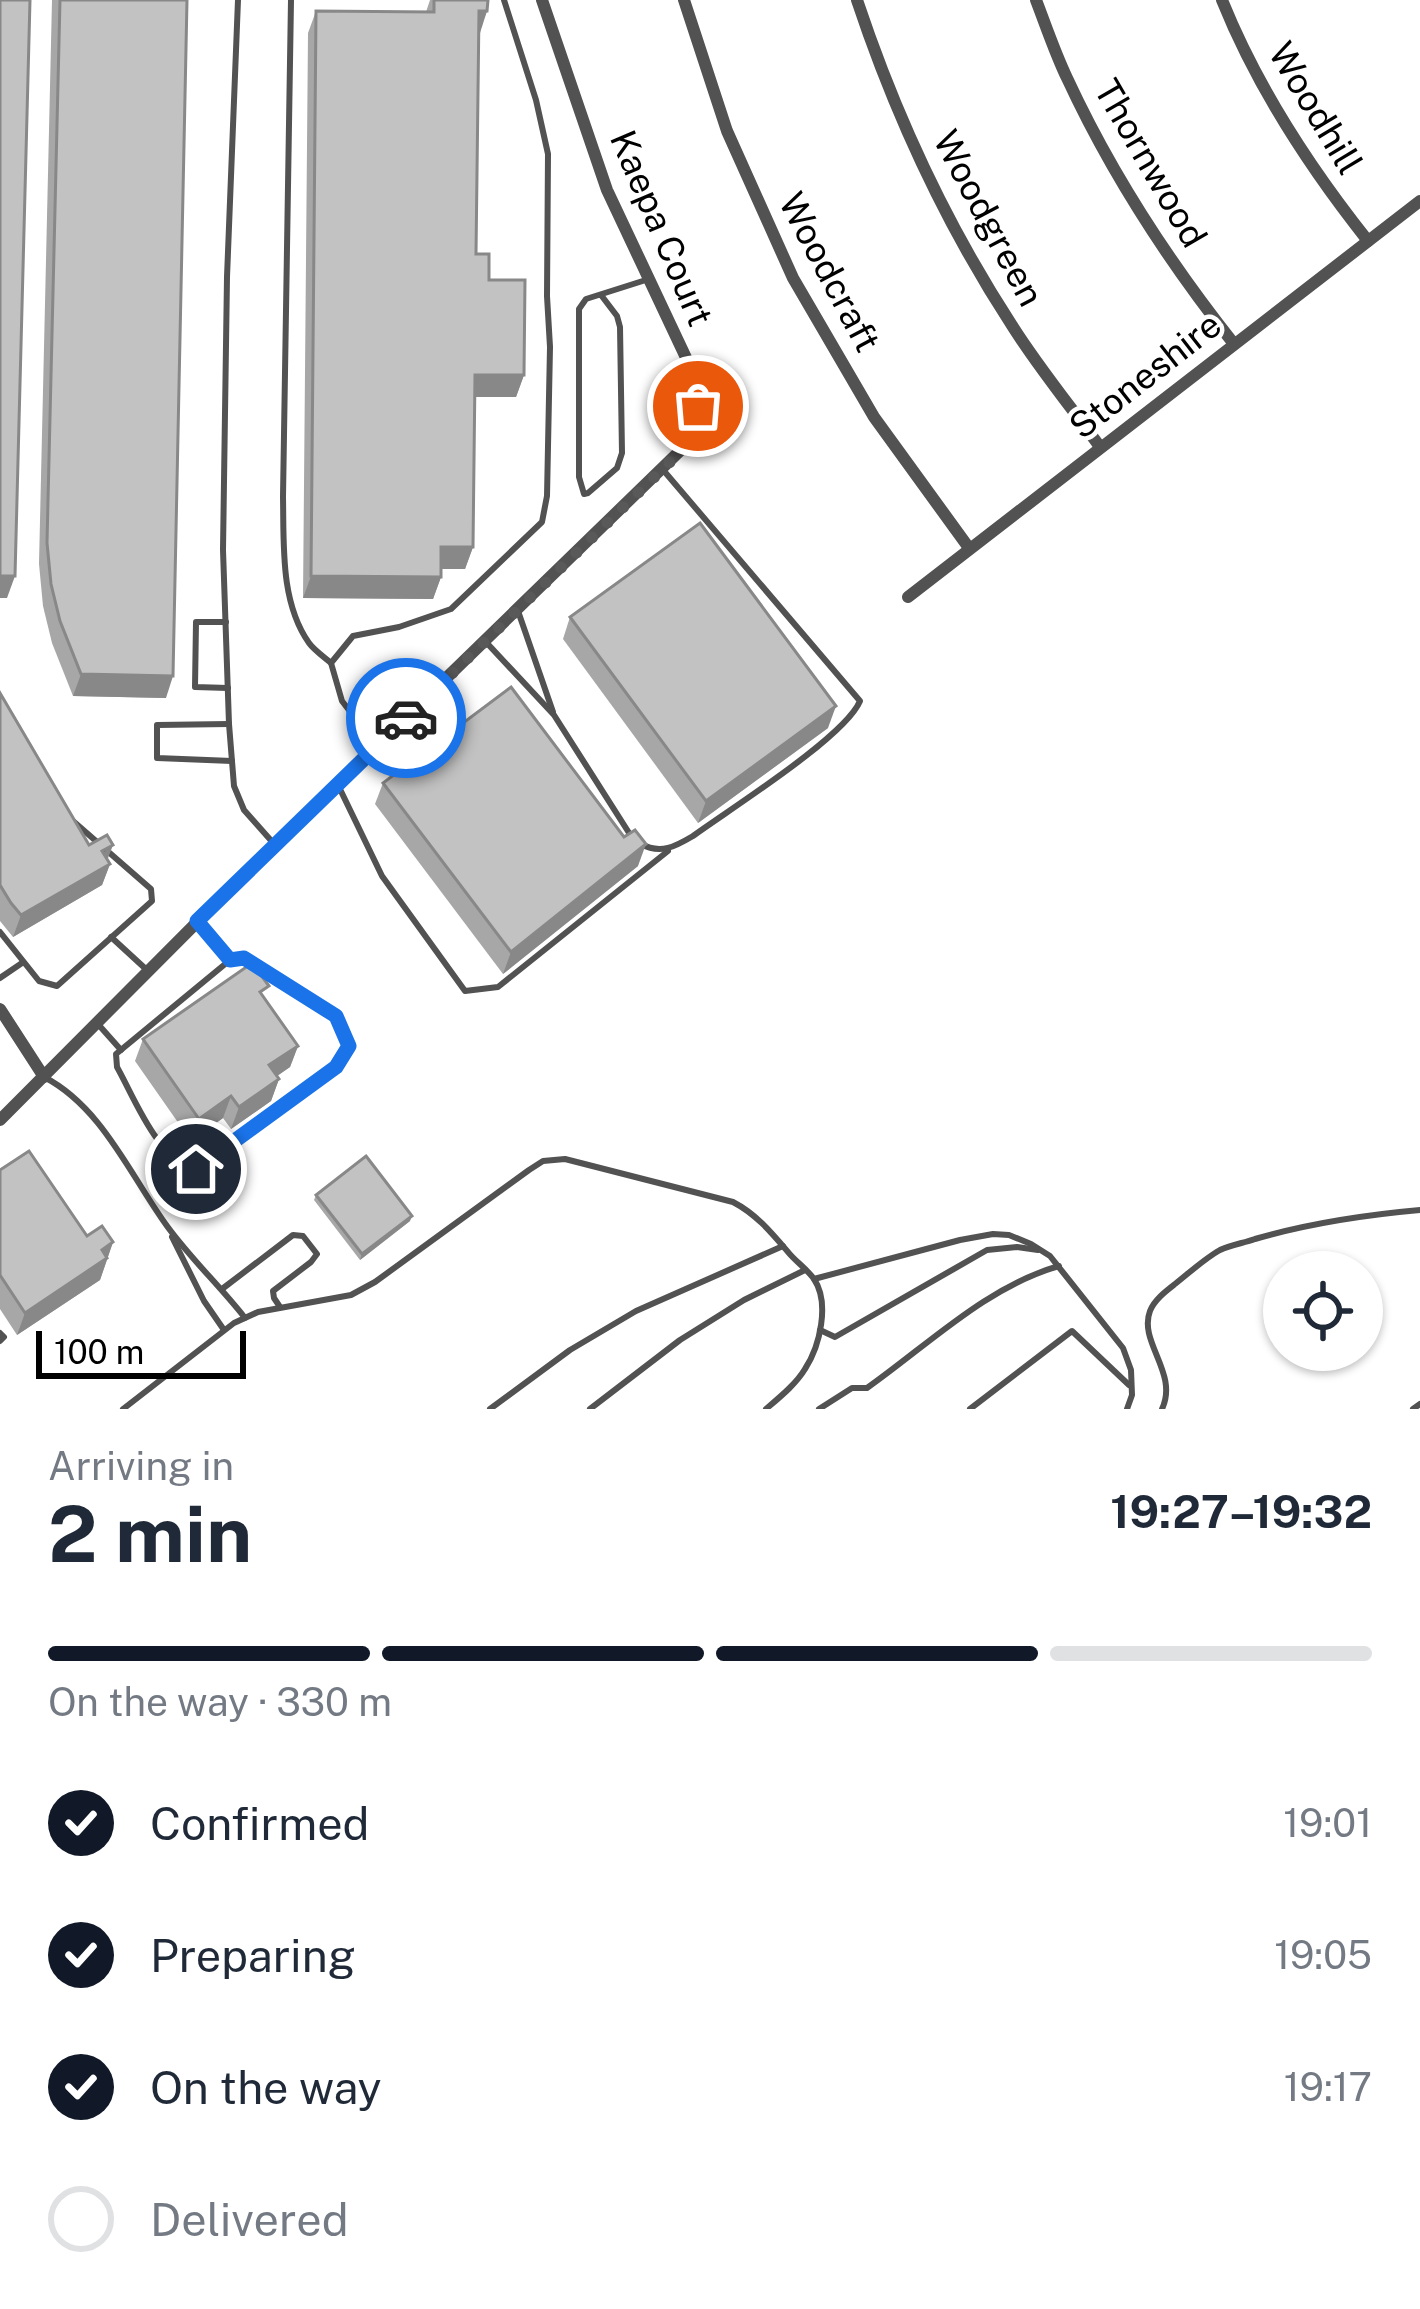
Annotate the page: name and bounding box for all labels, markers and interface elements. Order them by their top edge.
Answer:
street label: Woodhill [1260,34,1372,182]
street label: Thornwood [1086,72,1216,254]
street label: Woodgreen [925,123,1053,313]
street label: Kaepa Court [602,124,722,332]
street label: Woodcraft [771,185,889,359]
street label: Stoneshire [1061,303,1229,447]
pin [647,355,749,457]
icon: bag [665,373,731,439]
courier [346,658,466,778]
icon: car [373,685,439,751]
pin [145,1118,247,1220]
icon: home [163,1136,229,1202]
map controls [1263,1251,1383,1371]
button: locate [1263,1251,1383,1371]
scale bar [36,1325,246,1378]
text: 100 m [54,1333,144,1371]
text: Arriving in [48,1443,234,1489]
text: 19:27–19:32 [1110,1485,1372,1538]
text: 2 min [48,1488,252,1580]
text: On the way · 330 m [48,1679,392,1725]
icon: check [48,1790,114,1856]
text: Confirmed [150,1797,369,1850]
text: 19:01 [1283,1800,1372,1846]
icon: check [48,1922,114,1988]
text: Preparing [150,1929,356,1982]
text: 19:05 [1274,1932,1372,1978]
icon: check [48,2054,114,2120]
text: On the way [150,2061,382,2114]
text: 19:17 [1284,2064,1372,2110]
text: Delivered [150,2193,349,2246]

